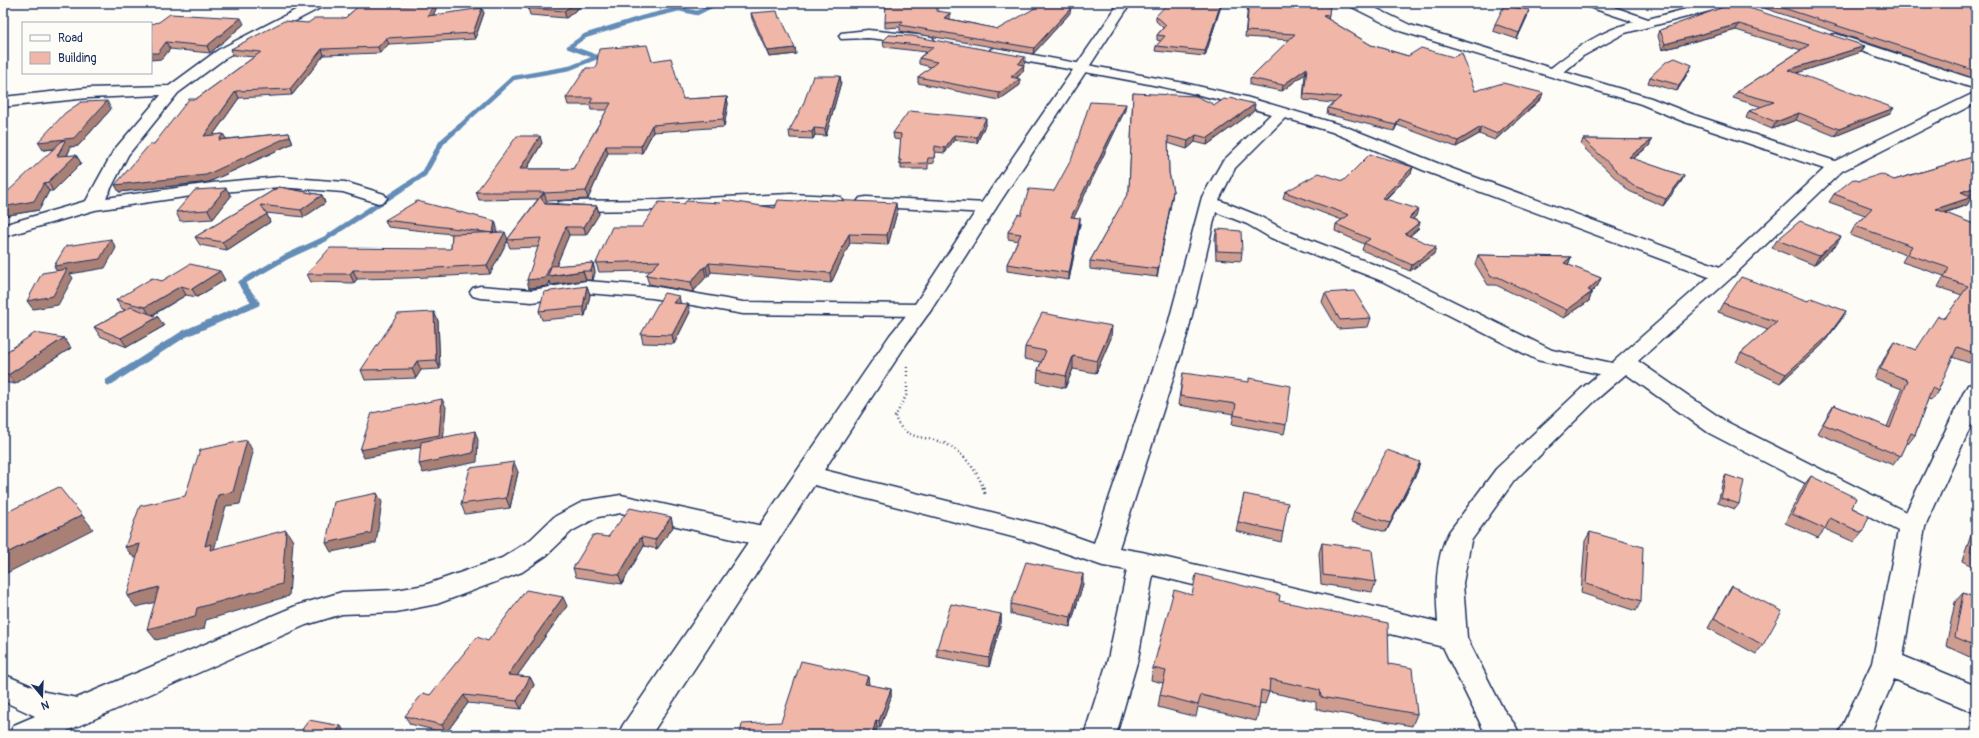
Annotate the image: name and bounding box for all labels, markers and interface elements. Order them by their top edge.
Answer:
legend [22,22,152,74]
text: Road [58,31,83,46]
text: Building [58,51,97,66]
north arrow [22,676,62,716]
text: N [39,698,51,713]

